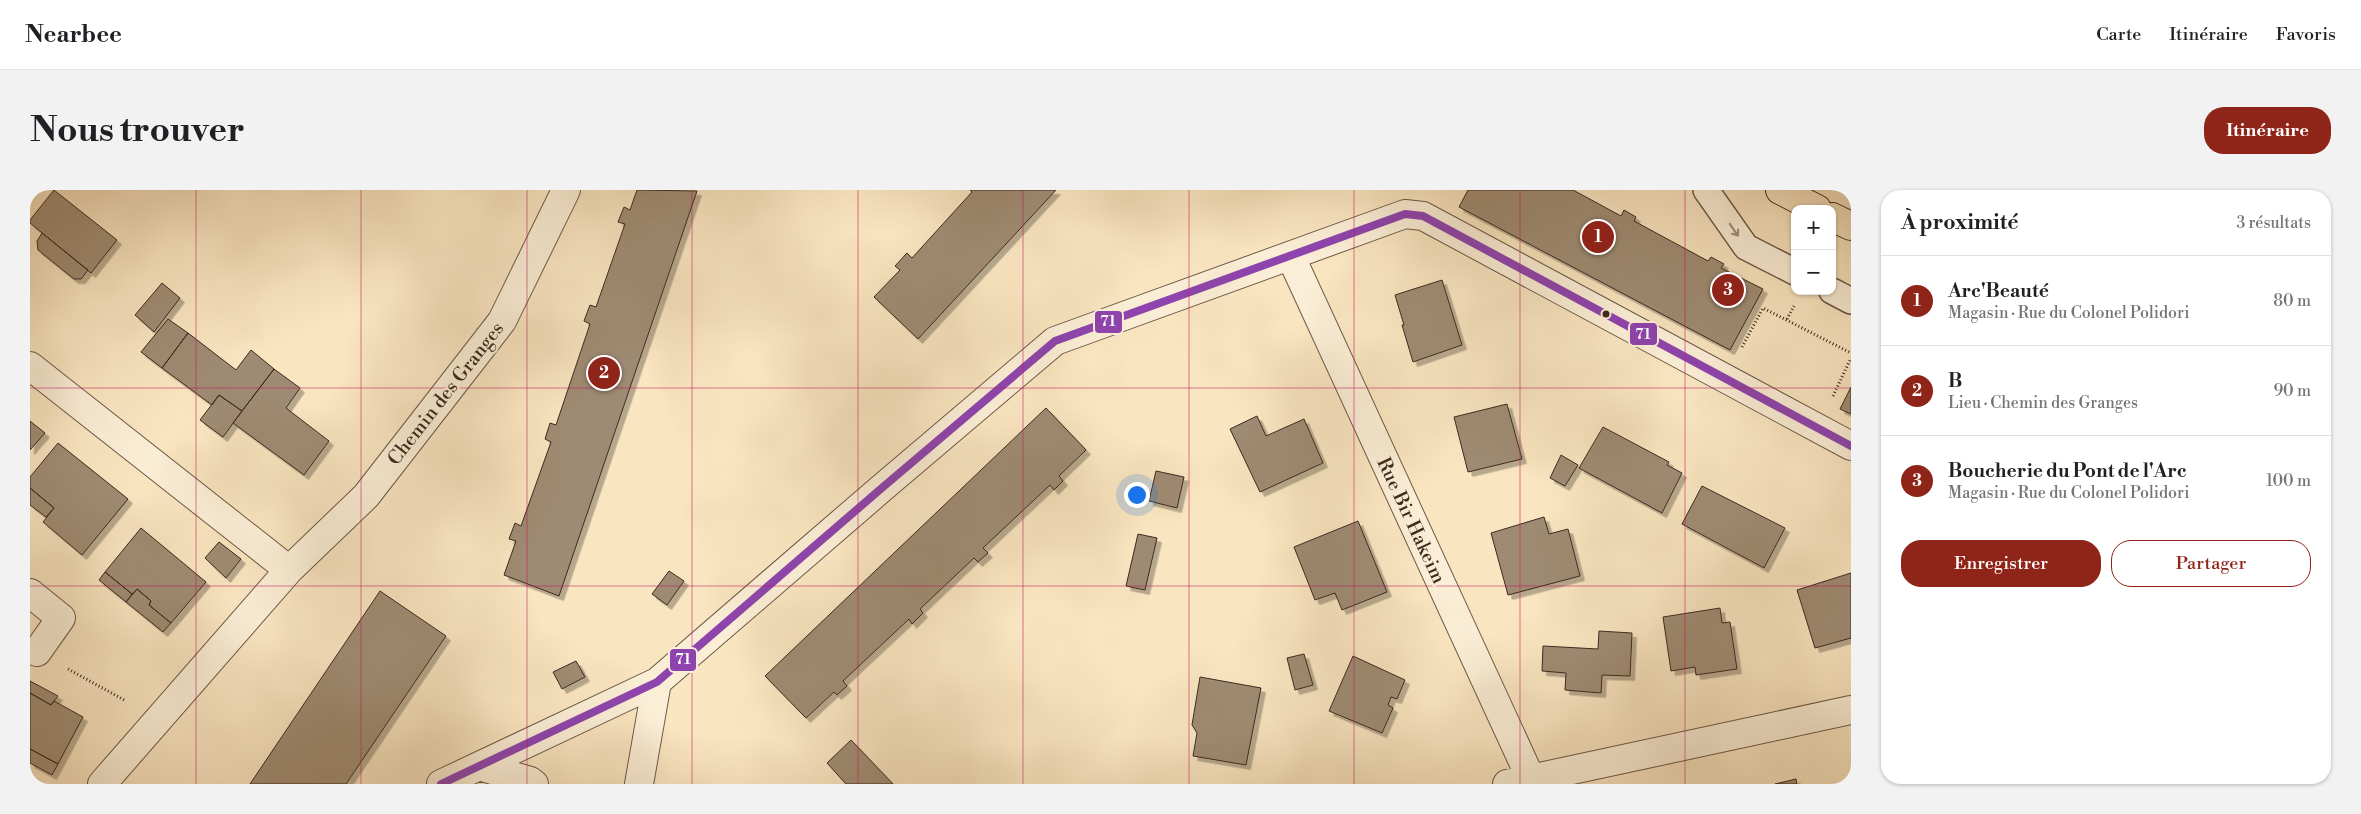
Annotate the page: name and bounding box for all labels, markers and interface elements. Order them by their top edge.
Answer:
text: Nearbee [25,20,122,50]
text: Carte [2096,23,2141,46]
text: Itinéraire [2169,23,2248,46]
text: Favoris [2276,23,2336,46]
button: Itinéraire [2204,107,2331,154]
text: Nous trouver [30,109,245,152]
map controls [1791,205,1836,295]
button: + [1791,205,1836,250]
text: À proximité [1901,210,2018,236]
text: 3 résultats [2236,213,2311,233]
pin: 1 [1582,218,1614,256]
one-way arrow [1729,223,1739,237]
button: − [1791,250,1836,295]
pin: 3 [1712,271,1744,309]
text: Arc'Beauté [1948,279,2049,303]
text: 1 [1913,291,1921,311]
text: 80 m [2273,291,2311,311]
text: Magasin · Rue du Colonel Polidori [1948,303,2190,323]
unlabelled marker [1601,309,1611,319]
line badge: 71 [1094,310,1123,334]
text: 71 [1100,313,1116,331]
street label: Chemin des Granges [382,317,509,470]
line badge: 71 [1629,322,1658,346]
text: 71 [1635,326,1651,344]
pin: 2 [588,354,620,392]
text: B [1948,369,1962,393]
text: 2 [1912,381,1922,401]
text: 90 m [2273,381,2311,401]
text: Lieu · Chemin des Granges [1948,393,2138,413]
street label: Rue Bir Hakeim [1371,454,1451,588]
text: Boucherie du Pont de l'Arc [1948,459,2187,483]
text: 3 [1912,471,1922,491]
text: 100 m [2266,471,2311,491]
your location [1124,482,1150,508]
text: Magasin · Rue du Colonel Polidori [1948,483,2190,503]
button: Enregistrer [1901,540,2101,587]
button: Partager [2111,540,2311,587]
line badge: 71 [669,648,697,672]
text: 71 [675,651,691,669]

